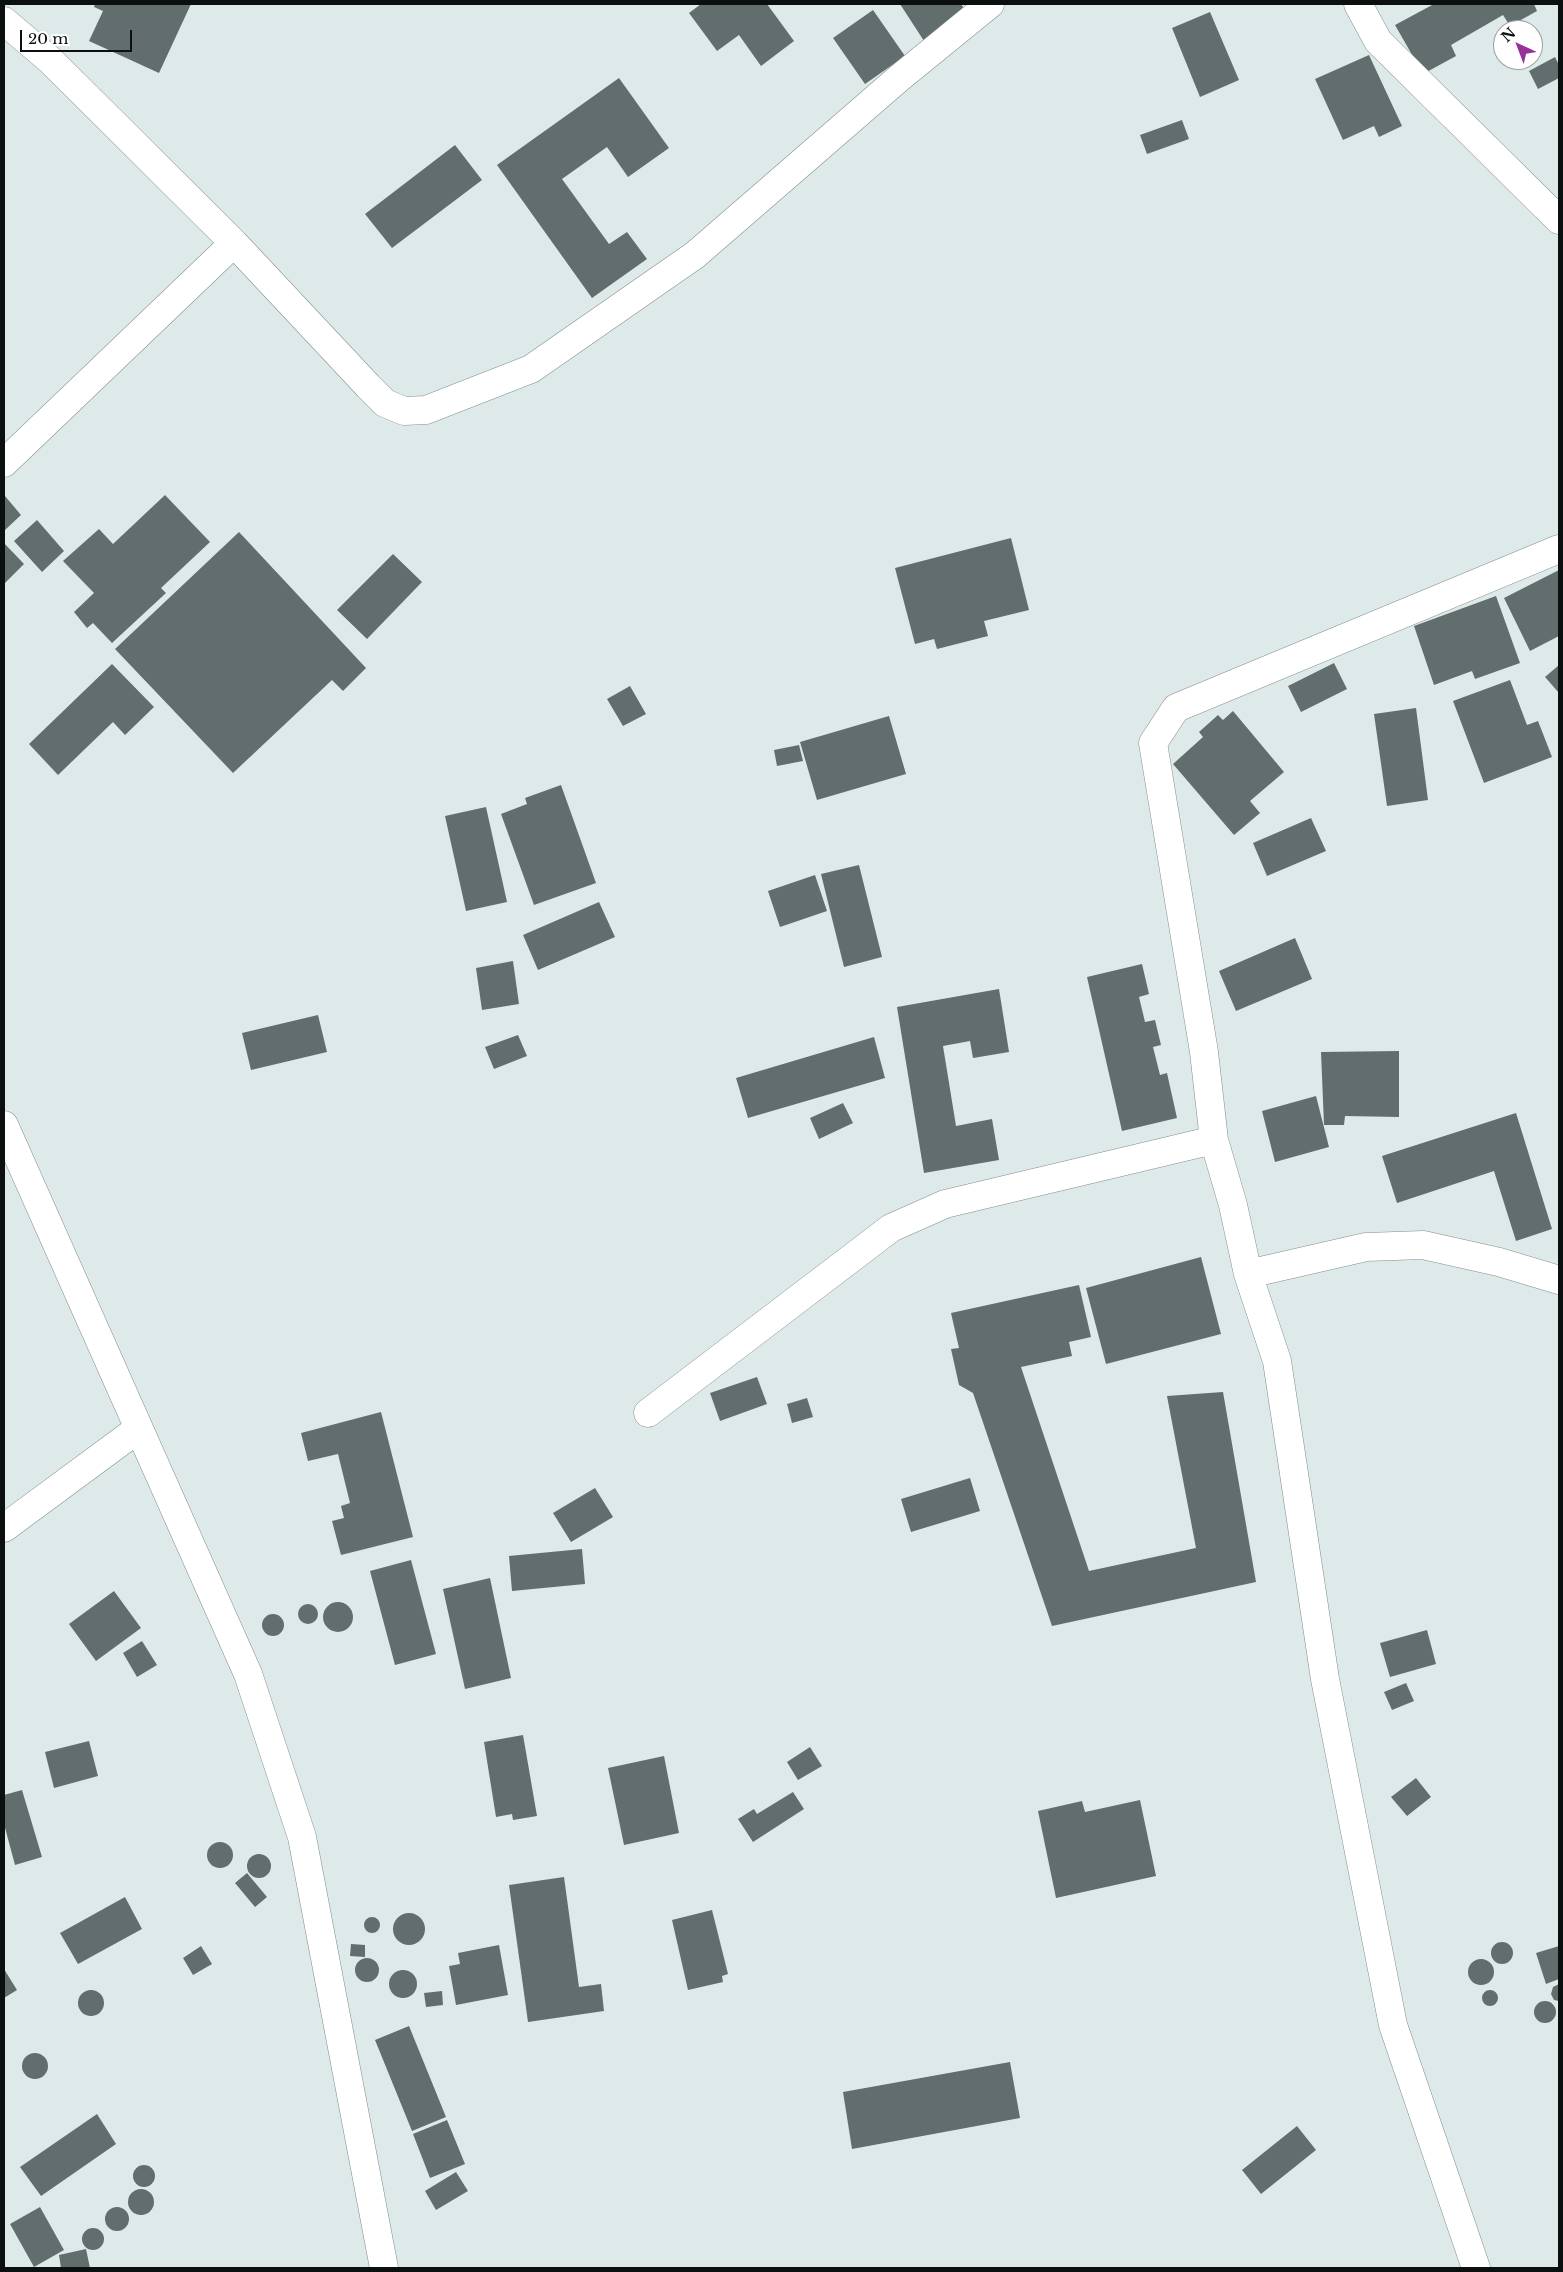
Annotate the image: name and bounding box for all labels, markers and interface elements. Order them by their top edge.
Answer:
scale bar [22,20,135,52]
north arrow [1493,20,1543,70]
text: N [1497,24,1519,46]
text: 20 m [28,29,68,48]

